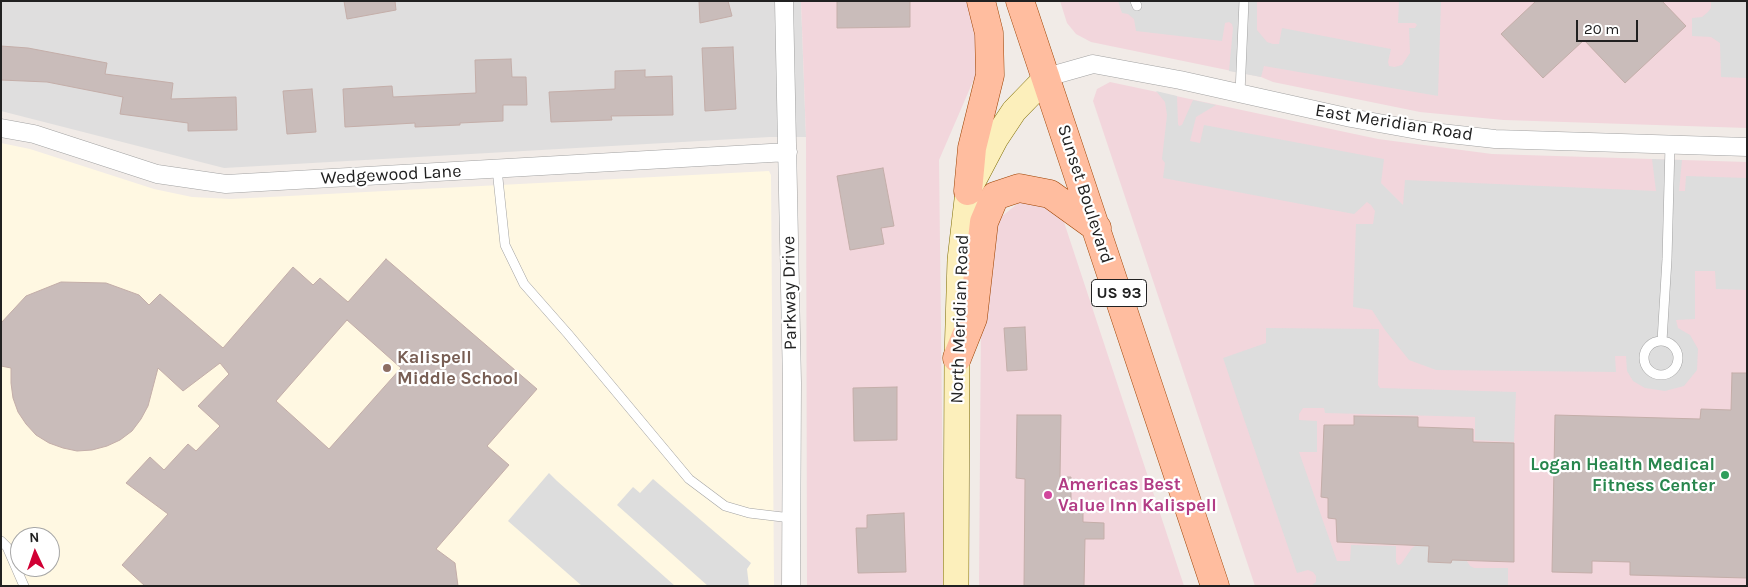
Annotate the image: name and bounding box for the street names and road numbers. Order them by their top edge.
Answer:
street label: East Meridian Road [1314,100,1474,146]
street label: Sunset Boulevard [1052,122,1118,266]
street label: Wedgewood Lane [320,161,462,189]
street label: North Meridian Road [946,234,974,404]
street label: Parkway Drive [778,236,802,350]
road number: US 93 [1092,280,1146,306]

